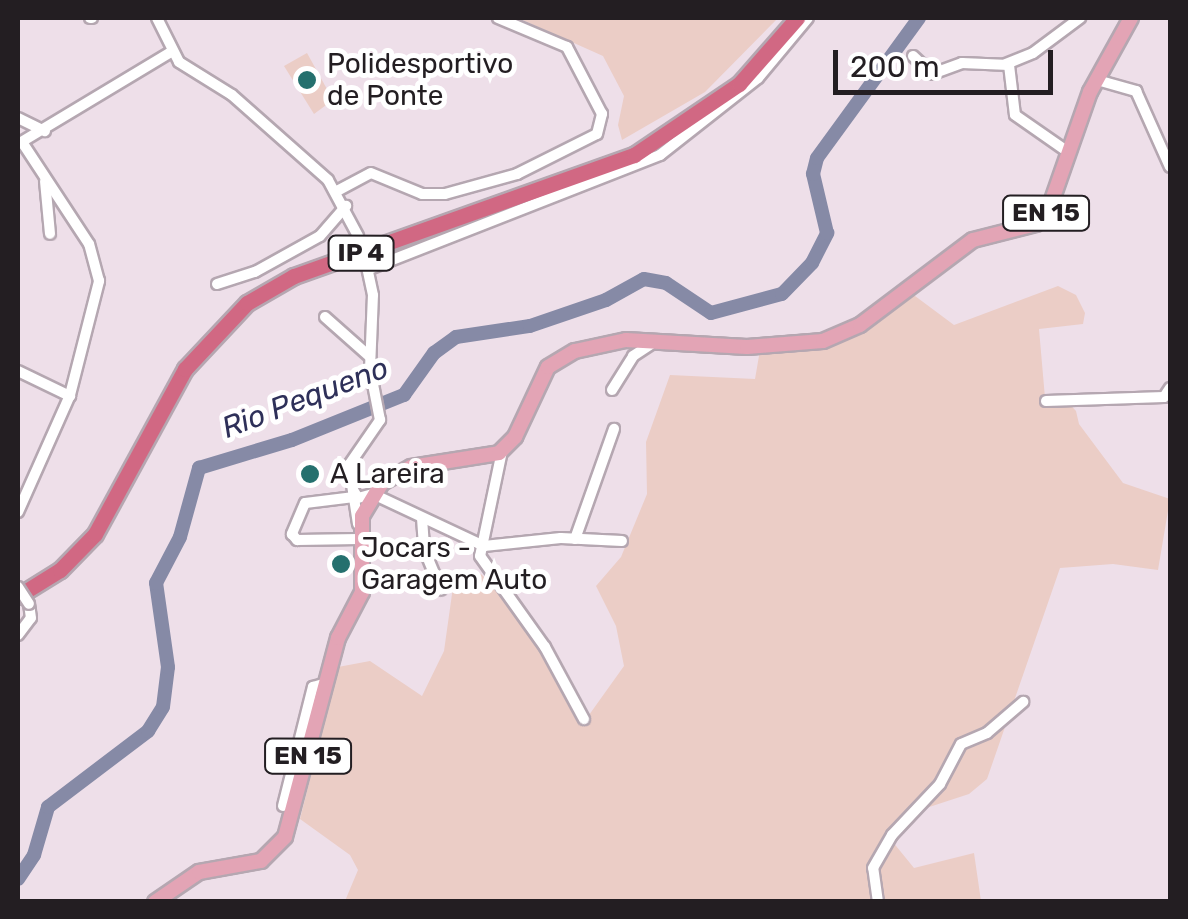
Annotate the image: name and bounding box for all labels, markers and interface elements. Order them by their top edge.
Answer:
scale bar [838,30,1058,92]
place label: Polidesportivo de Ponte [327,47,513,113]
text: 200 m [850,49,940,85]
marker: Polidesportivo de Ponte [296,69,318,91]
road number: EN 15 [1001,193,1091,233]
road number: IP 4 [326,233,396,273]
water label: Rio Pequeno [217,350,393,446]
place label: A Lareira [330,457,446,491]
marker: A Lareira [299,463,321,485]
place label: Jocars - Garagem Auto [361,531,548,597]
marker: Jocars - Garagem Auto [330,553,352,575]
road number: EN 15 [263,736,353,776]

